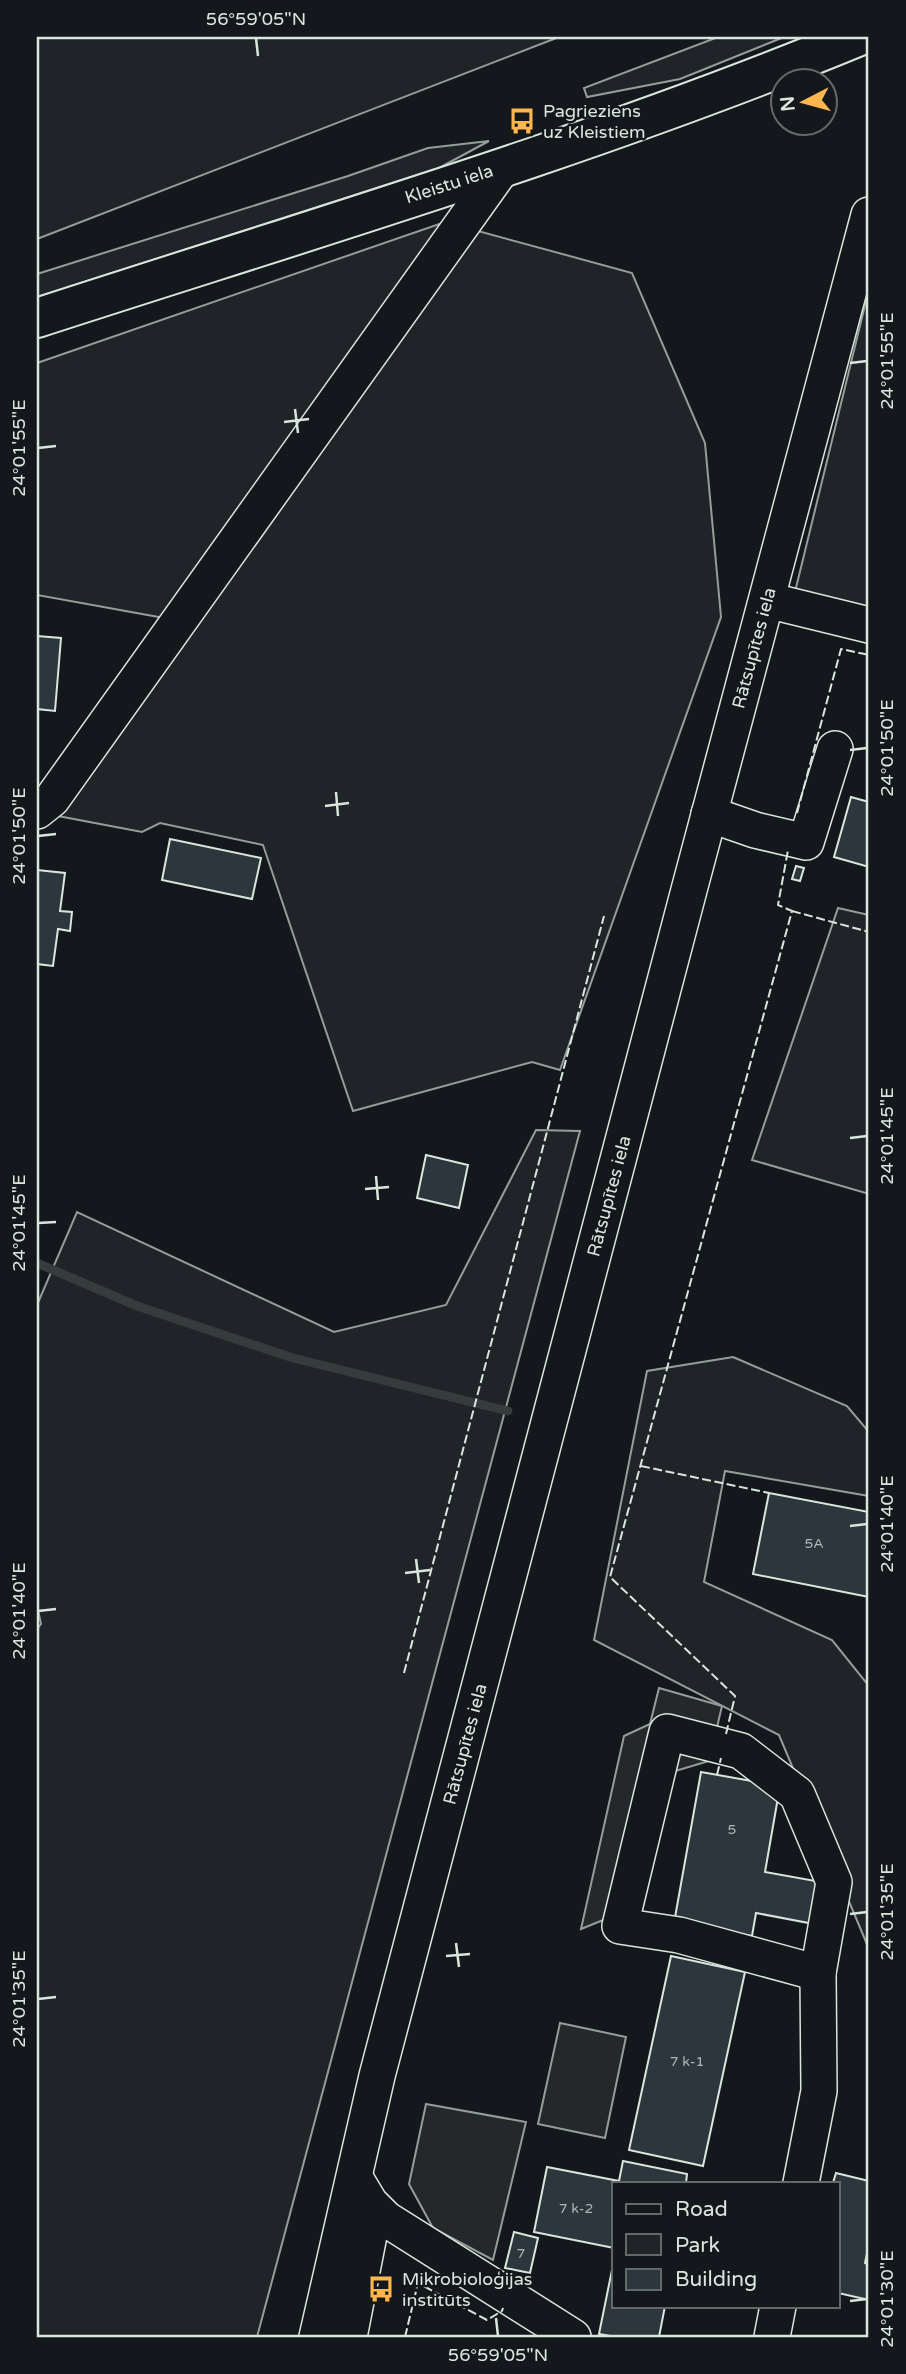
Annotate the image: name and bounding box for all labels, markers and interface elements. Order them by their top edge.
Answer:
text: 56°59'05"N [206,8,306,30]
north arrow [769,66,839,136]
text: N [776,95,800,112]
place label: Pagrieziens uz Kleistiem [543,100,645,143]
bus stop icon: Pagrieziens uz Kleistiem [507,106,537,136]
street label: Kleistu iela [402,159,496,209]
text: 24°01'55"E [876,312,898,410]
text: 24°01'55"E [8,399,30,497]
street label: Rātsupītes iela [727,585,781,711]
text: 24°01'50"E [876,699,898,797]
text: 24°01'50"E [8,787,30,885]
text: 24°01'45"E [876,1087,898,1185]
street label: Rātsupītes iela [582,1133,636,1259]
text: 24°01'45"E [8,1174,30,1272]
text: 24°01'40"E [876,1475,898,1573]
house number: 5A [804,1535,824,1552]
text: 24°01'40"E [8,1562,30,1660]
street label: Rātsupītes iela [438,1681,492,1807]
house number: 5 [728,1821,736,1838]
text: 24°01'35"E [876,1863,898,1961]
text: 24°01'35"E [8,1950,30,2048]
house number: 7 k-1 [670,2053,704,2070]
legend [612,2182,839,2308]
text: Road [675,2197,728,2222]
house number: 7 k-2 [559,2200,593,2217]
text: Park [675,2233,720,2258]
house number: 7 [517,2245,525,2262]
text: 24°01'30"E [876,2250,898,2348]
text: Building [675,2267,757,2292]
place label: Mikrobioloģijas institūts [402,2268,532,2311]
bus stop icon: Mikrobioloģijas institūts [366,2274,396,2304]
text: 56°59'05"N [448,2344,548,2366]

